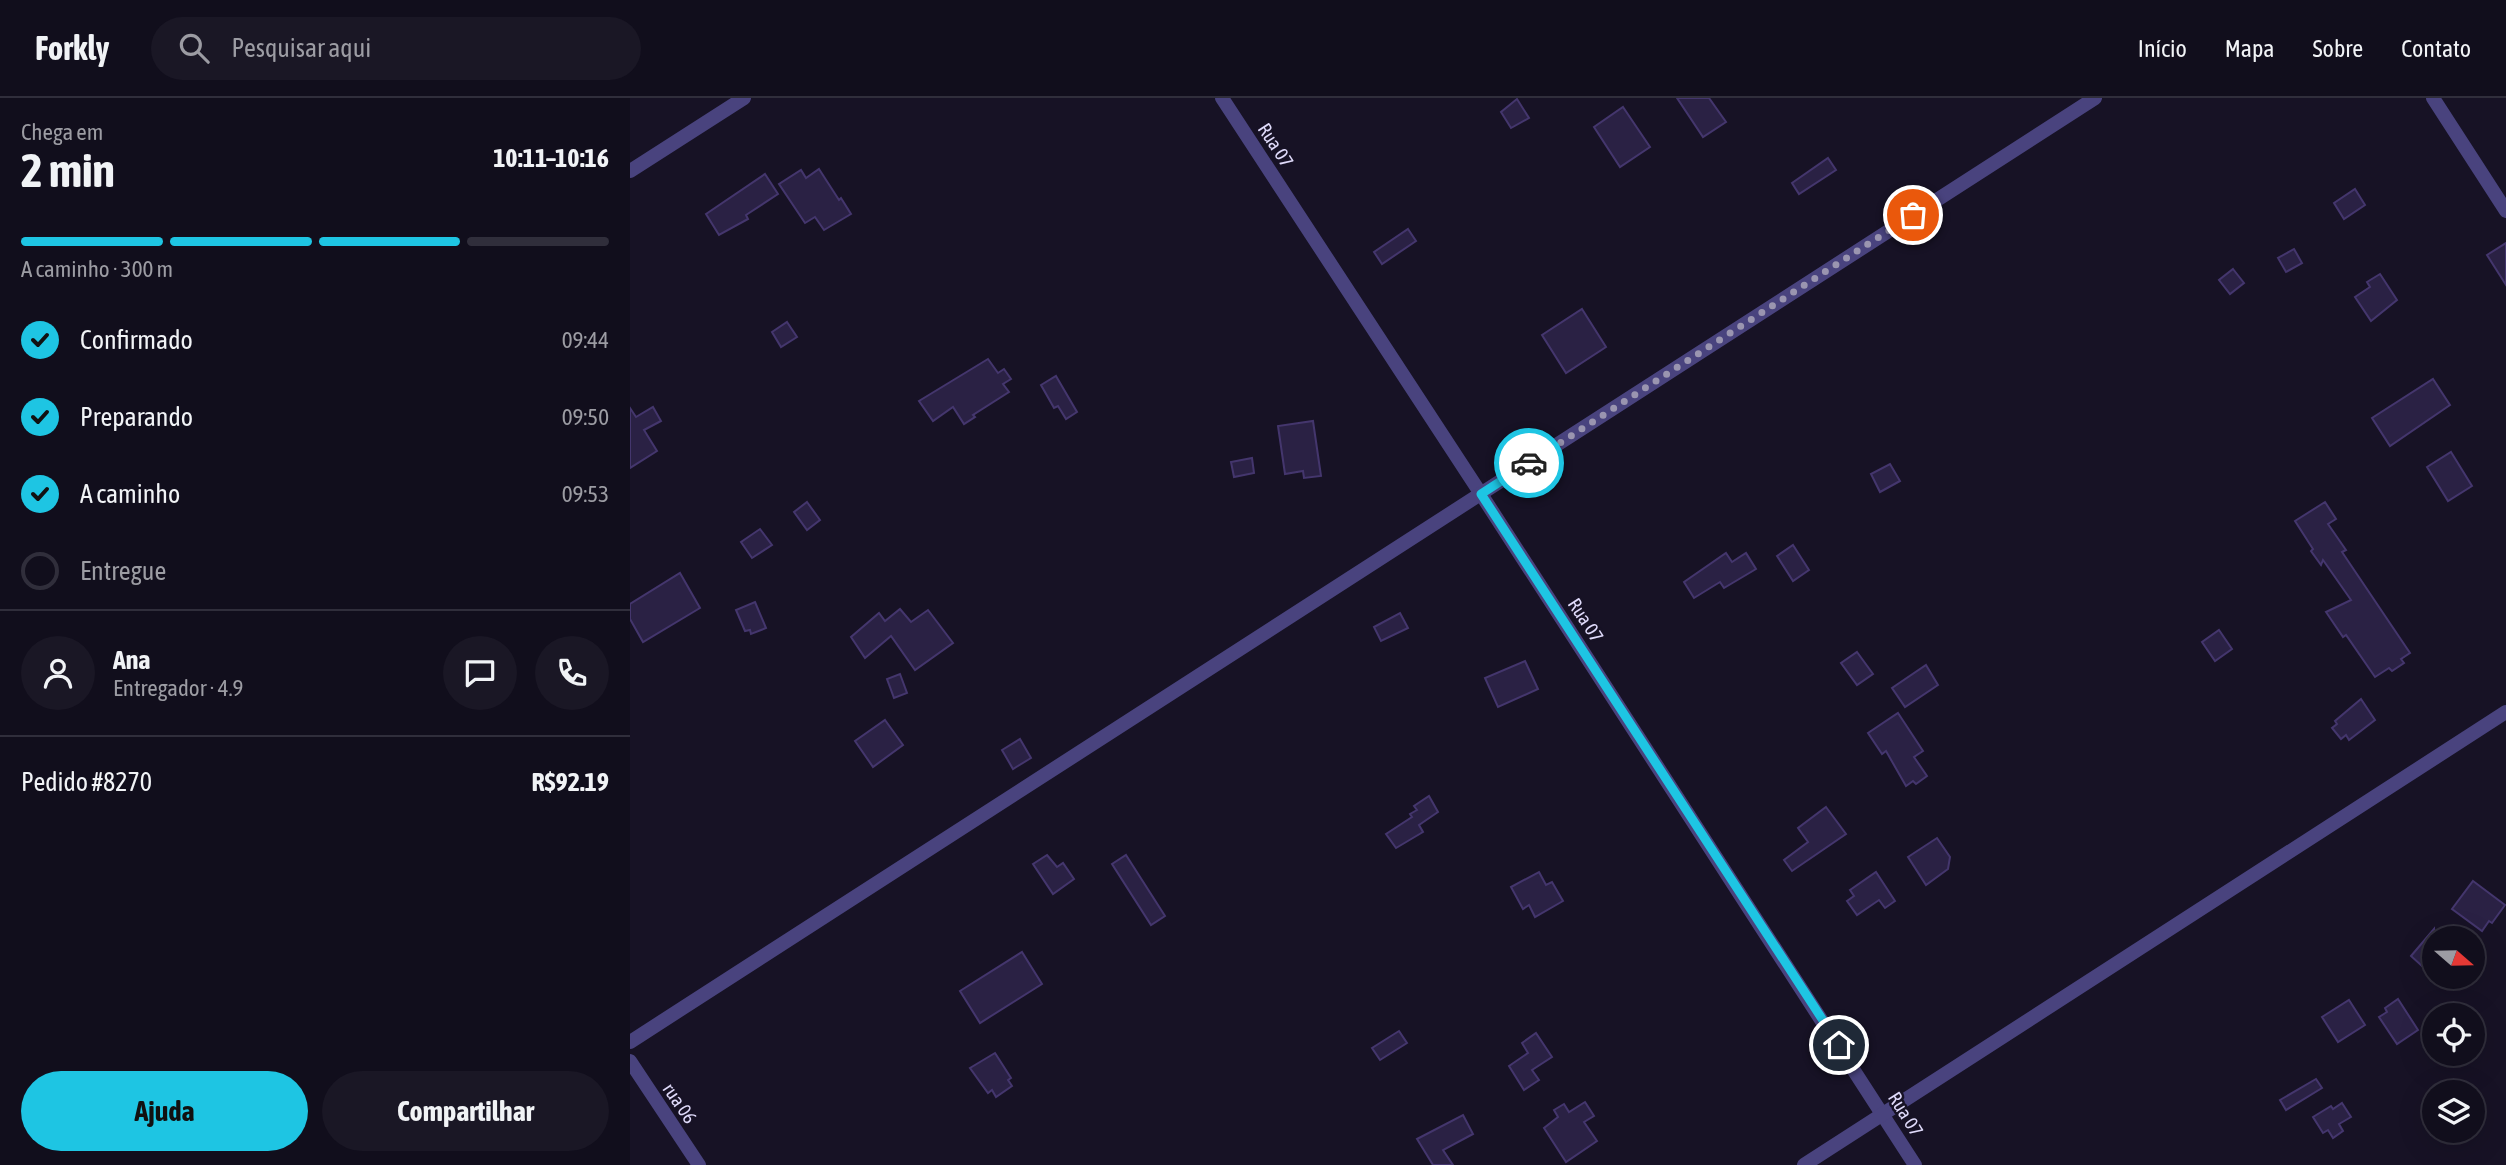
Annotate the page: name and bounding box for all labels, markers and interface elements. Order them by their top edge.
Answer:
search box [151,17,641,80]
text: Forkly [35,29,109,67]
icon: search [175,29,213,67]
text: Pesquisar aqui [231,33,371,63]
text: Início [2138,35,2187,62]
text: Mapa [2225,35,2275,62]
text: Sobre [2313,35,2363,62]
text: Contato [2401,35,2471,62]
text: Chega em [21,119,103,145]
street label: Rua 07 [1254,119,1298,171]
text: 10:11–10:16 [493,143,609,173]
text: 2 min [21,144,115,197]
pin [1883,185,1943,245]
icon: bag [1894,196,1932,234]
text: A caminho · 300 m [21,256,173,282]
icon: check [21,321,59,359]
text: Confirmado [80,325,193,355]
text: 09:44 [562,327,609,353]
icon: check [21,398,59,436]
text: Preparando [80,402,193,432]
text: 09:50 [562,404,609,430]
courier [1494,428,1564,498]
icon: car [1510,444,1548,482]
icon: check [21,475,59,513]
text: A caminho [80,479,180,509]
text: 09:53 [562,481,609,507]
text: Entregue [80,556,166,586]
street label: Rua 07 [1564,594,1608,646]
button: person [21,636,95,710]
button: chat [443,636,517,710]
button: phone [535,636,609,710]
text: Ana [113,645,150,675]
text: Entregador · 4.9 [113,675,243,701]
text: Pedido #8270 [21,767,152,797]
text: R$92.19 [532,767,609,797]
north arrow [2422,926,2485,989]
map controls [2422,926,2485,1143]
button: locate [2422,1003,2485,1066]
pin [1809,1015,1869,1075]
icon: home [1820,1026,1858,1064]
button: Ajuda [21,1071,308,1151]
button: Compartilhar [322,1071,609,1151]
street label: rua 06 [659,1079,701,1127]
button: layers [2422,1080,2485,1143]
street label: Rua 07 [1884,1088,1928,1140]

